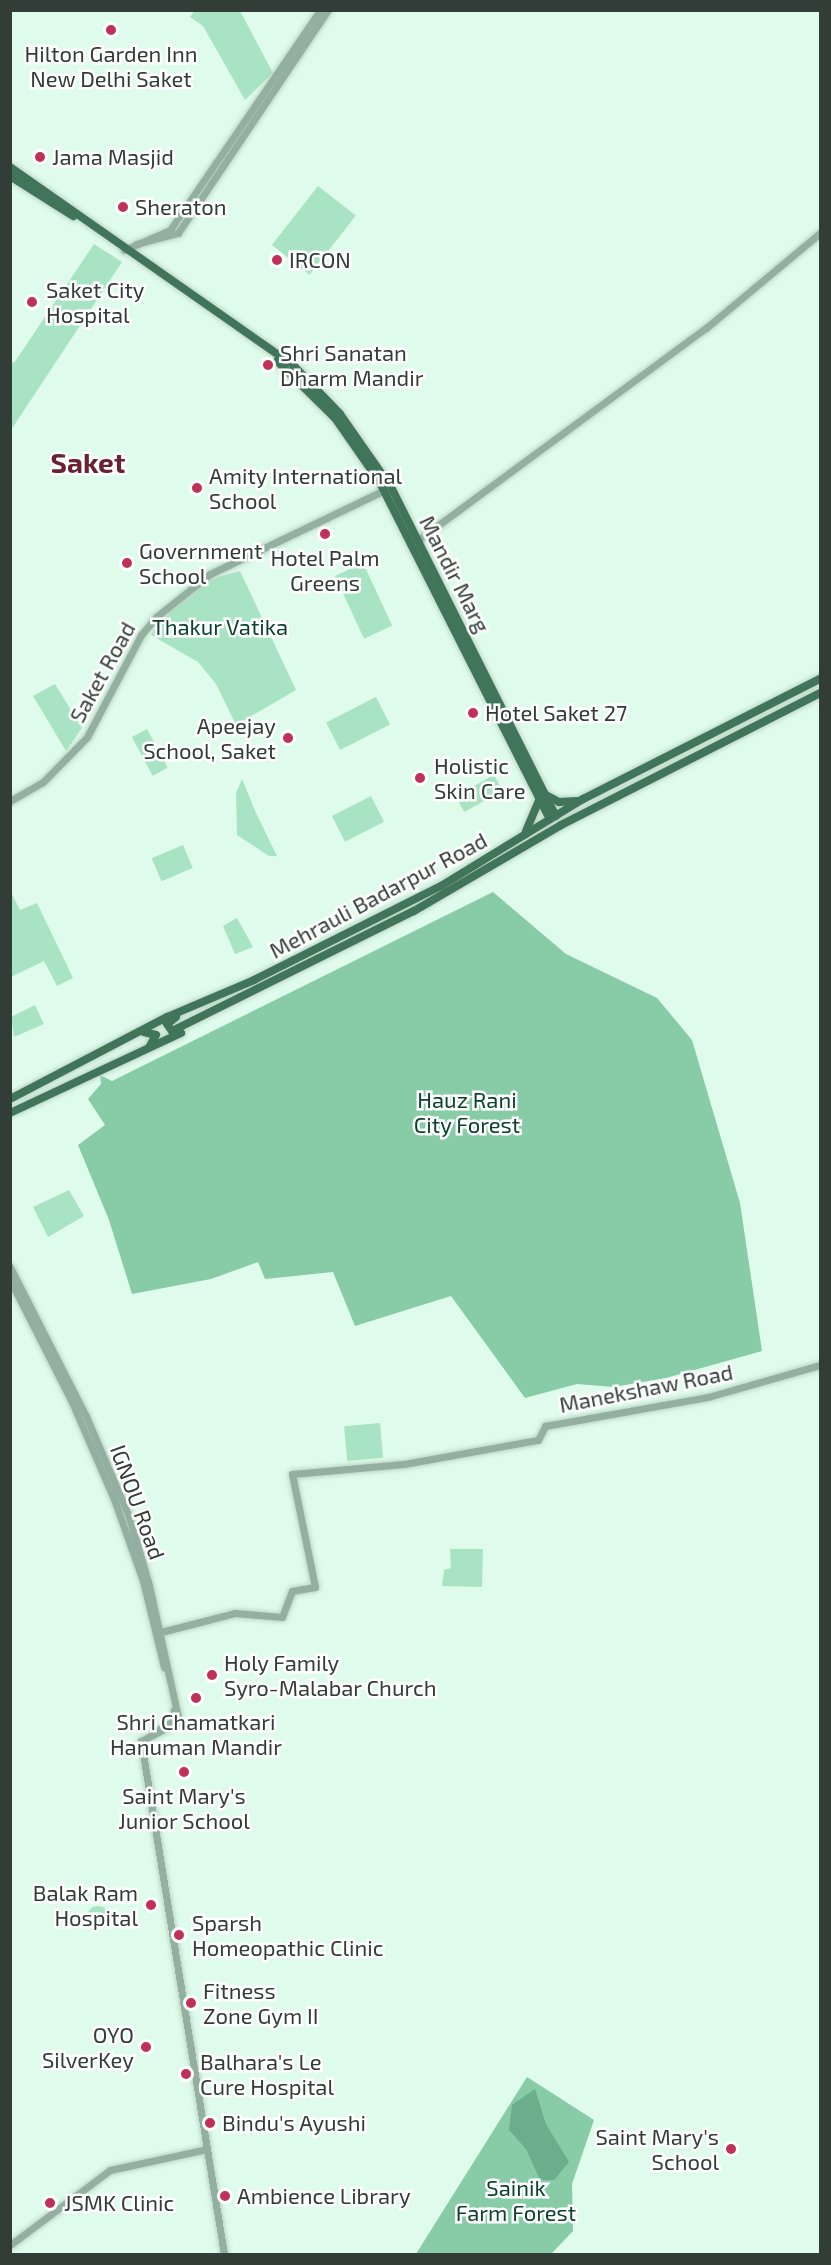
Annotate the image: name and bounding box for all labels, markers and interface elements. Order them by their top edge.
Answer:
marker: Hilton Garden Inn New Delhi Saket [104,23,118,37]
place label: Hilton Garden Inn New Delhi Saket [24,40,198,92]
place label: Jama Masjid [52,144,174,170]
marker: Jama Masjid [33,150,47,164]
place label: Sheraton [135,194,226,220]
marker: Sheraton [116,200,130,214]
place label: IRCON [289,247,351,273]
marker: IRCON [270,253,284,267]
place label: Saket City Hospital [46,276,144,328]
marker: Saket City Hospital [23,293,41,311]
place label: Shri Sanatan Dharm Mandir [280,339,424,390]
marker: Shri Sanatan Dharm Mandir [261,358,275,372]
district label: Saket [51,445,125,479]
place label: Amity International School [209,462,402,514]
marker: Amity International School [190,481,204,495]
street label: Mandir Marg [414,511,496,637]
marker: Hotel Palm Greens [318,527,332,541]
place label: Government School [139,537,262,588]
place label: Hotel Palm Greens [270,544,380,596]
marker: Government School [120,556,134,570]
park label: Thakur Vatika [151,614,289,640]
street label: Saket Road [64,617,140,727]
place label: Hotel Saket 27 [485,700,628,726]
marker: Hotel Saket 27 [466,706,480,720]
place label: Apeejay School, Saket [143,712,276,764]
marker: Apeejay School, Saket [281,731,295,745]
place label: Holistic Skin Care [434,752,526,804]
marker: Holistic Skin Care [411,769,429,787]
street label: Mehrauli Badarpur Road [264,826,492,964]
park label: Hauz Rani City Forest [414,1086,520,1138]
street label: Manekshaw Road [557,1358,735,1418]
street label: IGNOU Road [105,1441,171,1563]
place label: Holy Family Syro-Malabar Church [224,1649,437,1700]
marker: Holy Family Syro-Malabar Church [205,1668,219,1682]
marker: Shri Chamatkari Hanuman Mandir [189,1691,203,1705]
place label: Shri Chamatkari Hanuman Mandir [110,1708,282,1760]
marker: Saint Mary's Junior School [177,1765,191,1779]
place label: Saint Mary's Junior School [118,1782,250,1834]
place label: Balak Ram Hospital [33,1879,138,1930]
marker: Balak Ram Hospital [142,1896,160,1914]
place label: Sparsh Homeopathic Clinic [192,1909,383,1960]
marker: Sparsh Homeopathic Clinic [170,1926,188,1944]
place label: Fitness Zone Gym II [203,1977,319,2029]
marker: Fitness Zone Gym II [184,1996,198,2010]
place label: OYO SilverKey [42,2021,134,2072]
marker: OYO SilverKey [139,2040,153,2054]
place label: Balhara's Le Cure Hospital [200,2048,334,2100]
marker: Balhara's Le Cure Hospital [177,2065,195,2083]
place label: Bindu's Ayushi [222,2110,367,2136]
marker: Bindu's Ayushi [203,2116,217,2130]
place label: Saint Mary's School [595,2123,719,2174]
marker: Saint Mary's School [724,2142,738,2156]
park label: Sainik Farm Forest [456,2174,576,2226]
place label: Ambience Library [237,2183,411,2209]
marker: Ambience Library [218,2189,232,2203]
place label: JSMK Clinic [64,2190,175,2216]
marker: JSMK Clinic [41,2194,59,2212]

